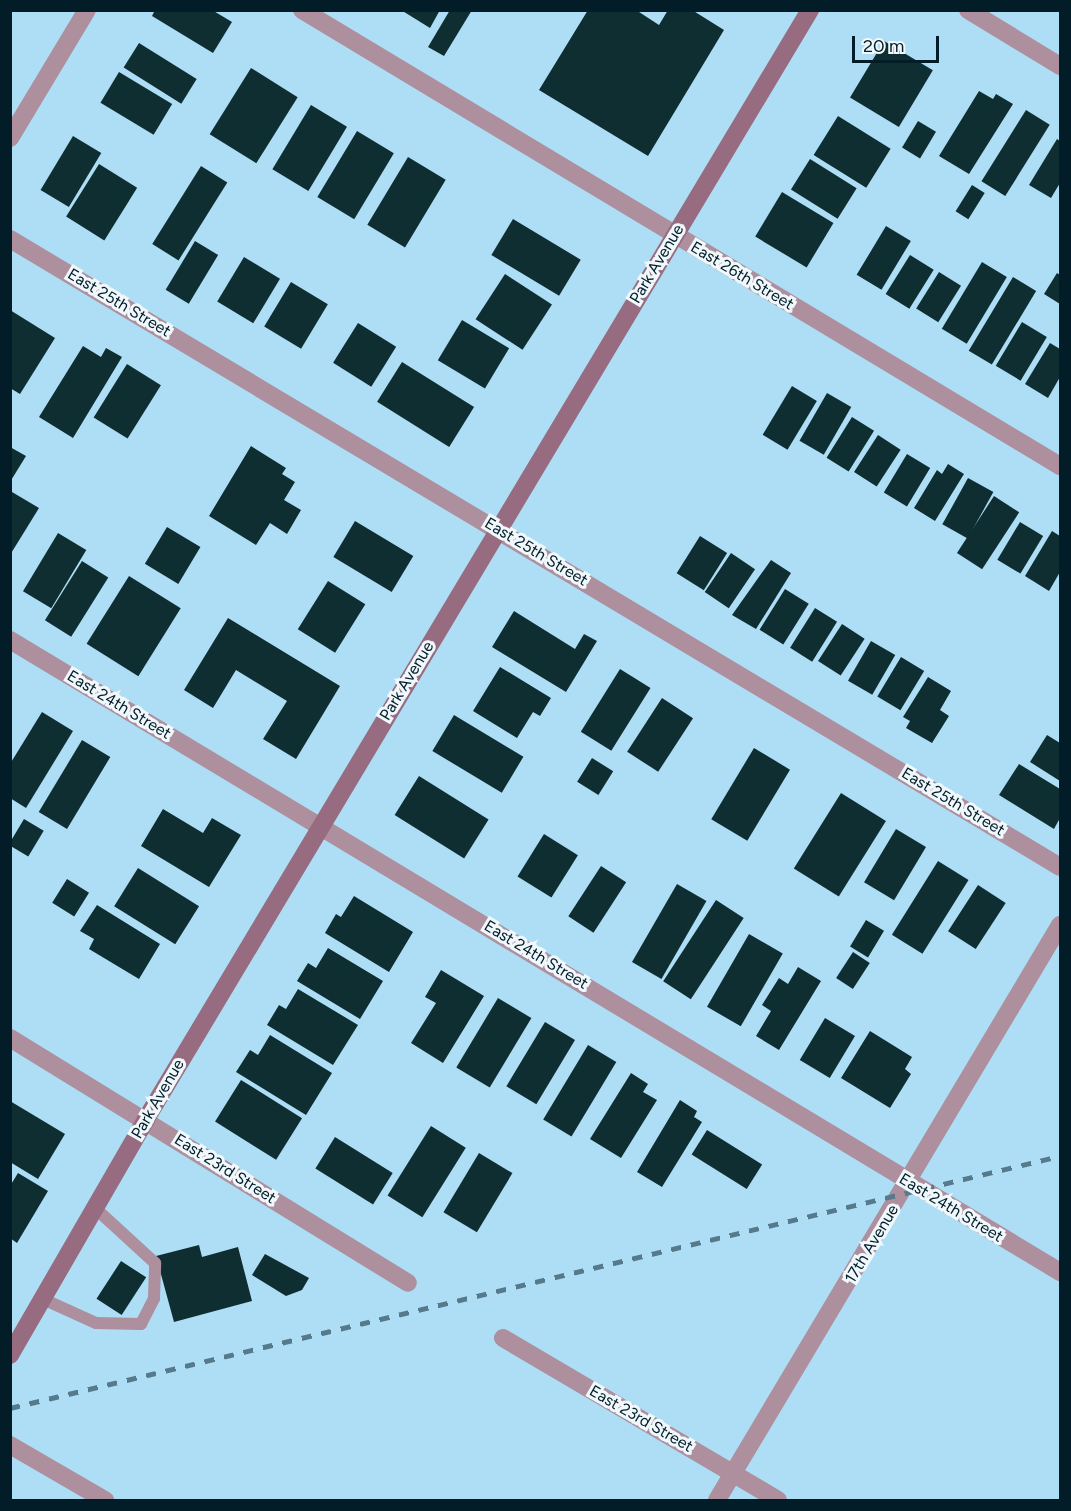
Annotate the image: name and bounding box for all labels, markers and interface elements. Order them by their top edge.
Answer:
scale bar [855,24,942,62]
text: 20 m [863,35,904,57]
street label: Park Avenue [626,221,688,307]
street label: East 26th Street [687,238,797,314]
street label: East 25th Street [64,265,174,341]
street label: East 25th Street [481,514,591,590]
street label: Park Avenue [376,638,438,724]
street label: East 24th Street [64,666,174,744]
street label: East 25th Street [898,764,1008,840]
street label: East 24th Street [481,916,591,994]
street label: Park Avenue [128,1056,188,1142]
street label: East 23rd Street [171,1130,279,1208]
street label: East 24th Street [896,1169,1006,1247]
street label: 17th Avenue [841,1201,903,1287]
street label: East 23rd Street [586,1382,696,1456]

